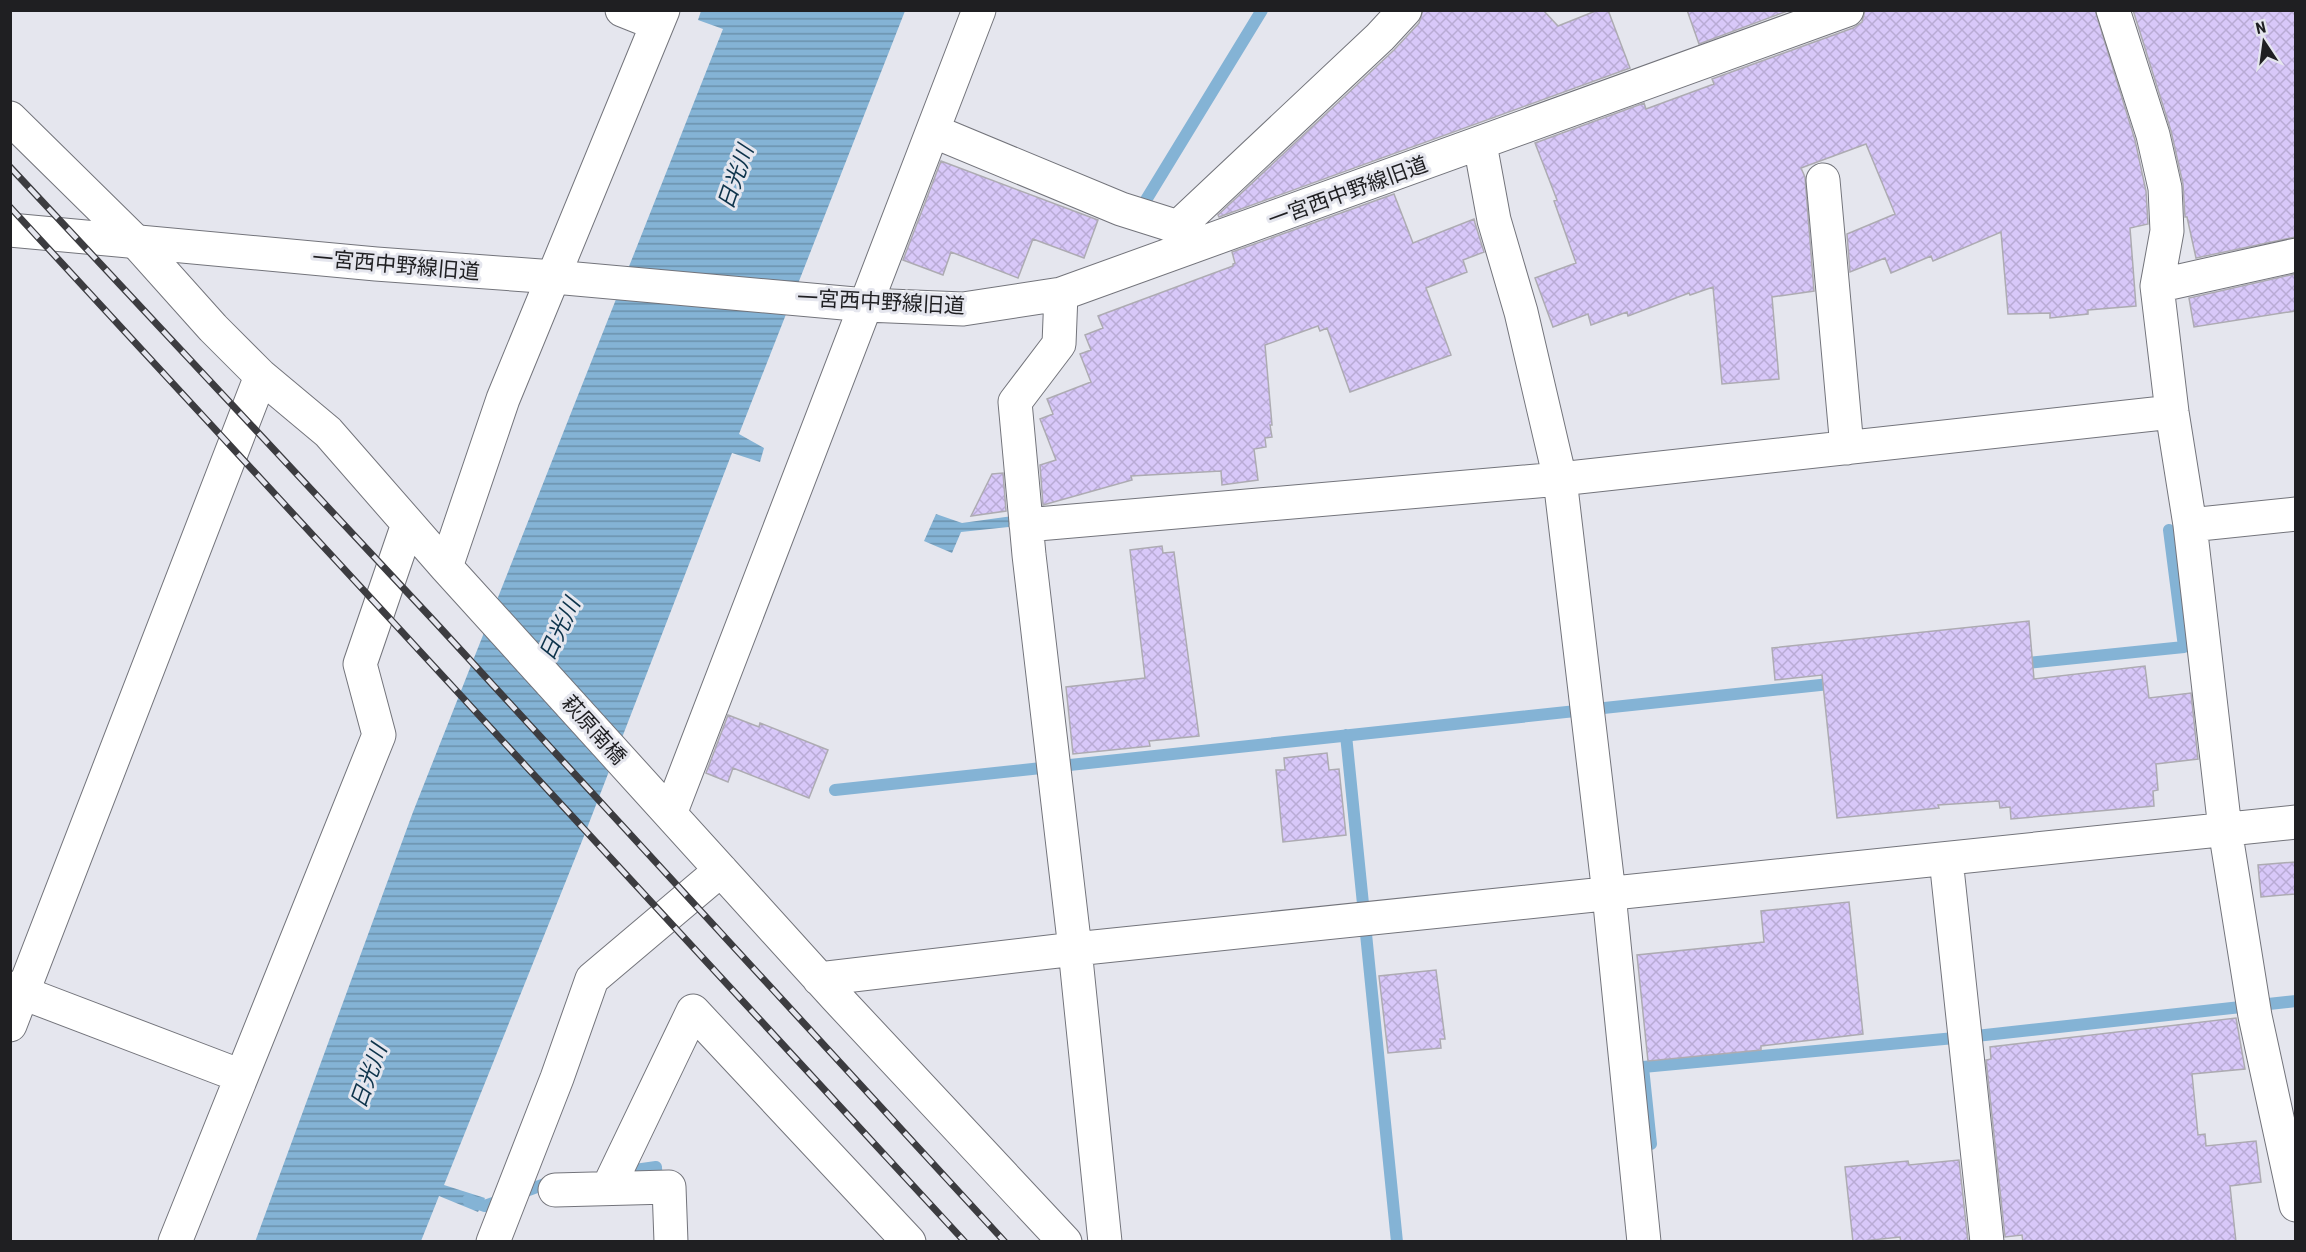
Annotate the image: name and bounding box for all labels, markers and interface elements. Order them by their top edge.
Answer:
north arrow [2234,12,2294,72]
text: N [2254,18,2268,38]
water label: 日光川 [713,140,759,212]
street label: 一宮西中野線旧道 [1265,152,1431,232]
street label: 一宮西中野線旧道 [311,246,481,284]
street label: 一宮西中野線旧道 [796,286,966,318]
water label: 日光川 [534,592,586,664]
street label: 萩原南橋 [557,691,631,769]
water label: 日光川 [345,1039,392,1111]

